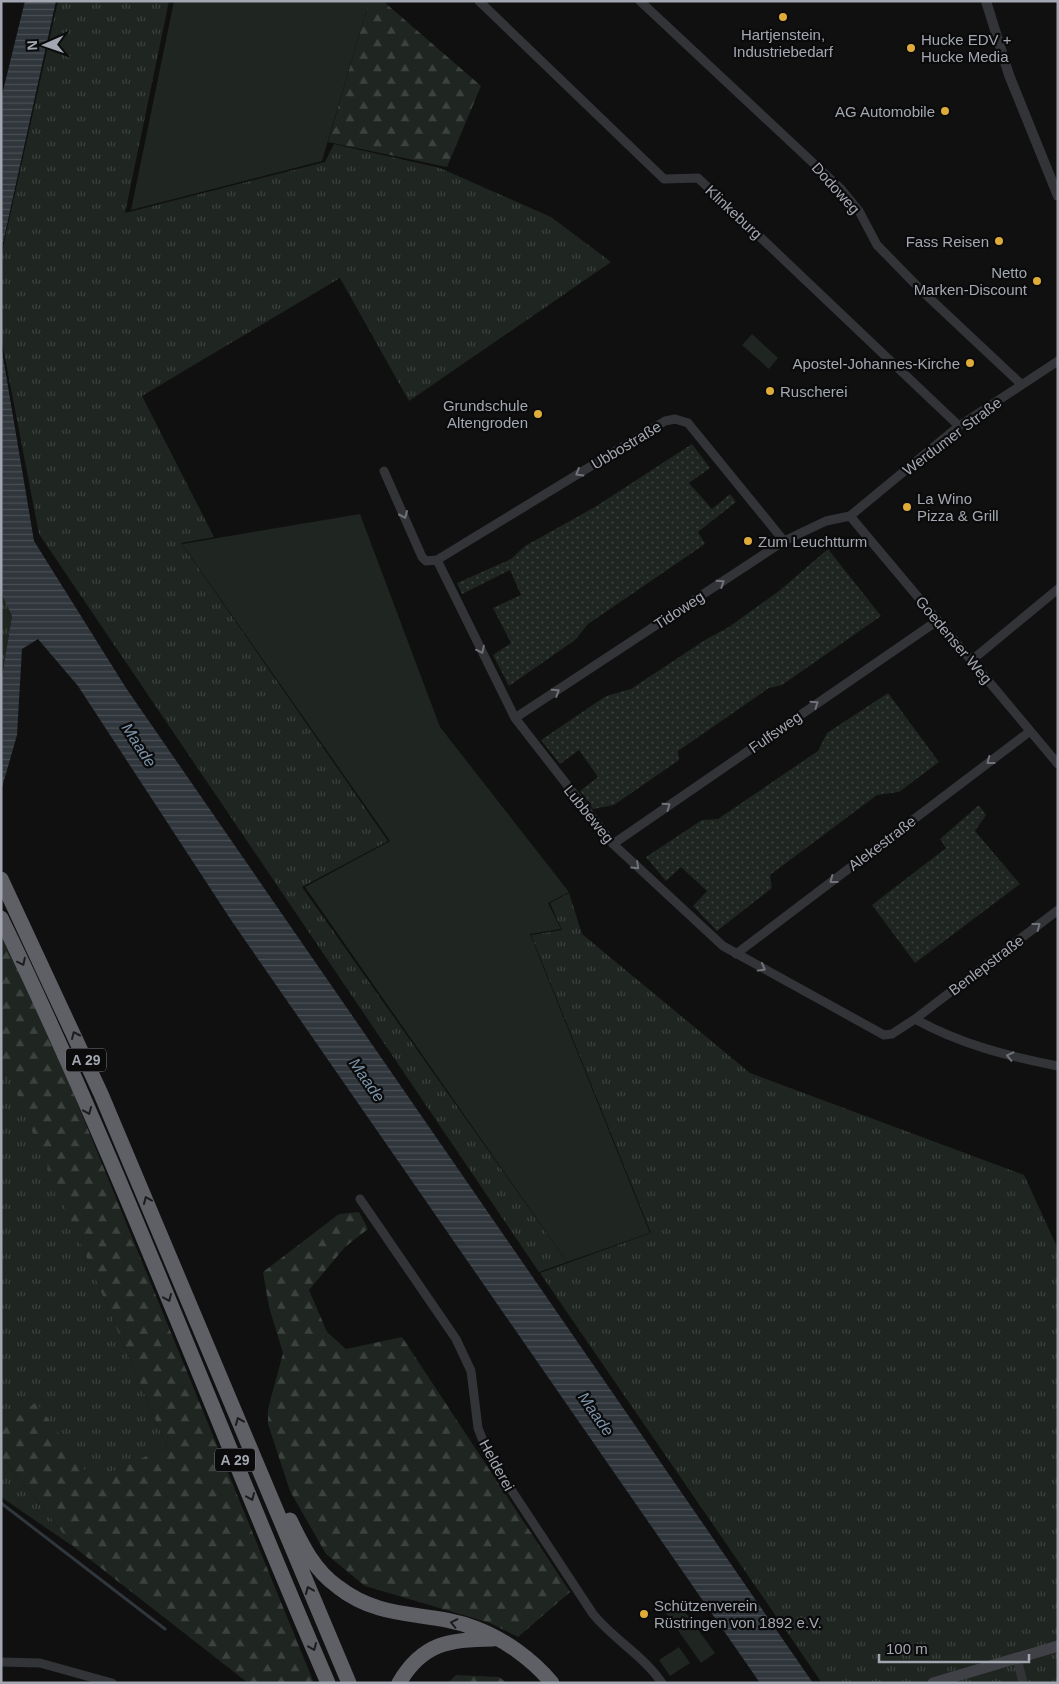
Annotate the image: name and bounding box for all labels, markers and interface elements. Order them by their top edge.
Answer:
marker: Hartjenstein, Industriebedarf [777,11,789,23]
north arrow [20,20,70,70]
place label: Hartjenstein, Industriebedarf [733,26,834,60]
place label: Hucke EDV + Hucke Media [921,31,1012,65]
text: N [24,40,40,51]
marker: Hucke EDV + Hucke Media [905,42,917,54]
place label: AG Automobile [835,103,935,120]
marker: AG Automobile [939,105,951,117]
street label: Dodoweg [808,159,864,217]
street label: Klinkeburg [702,182,766,242]
place label: Fass Reisen [906,233,989,250]
marker: Fass Reisen [993,235,1005,247]
place label: Netto Marken-Discount [914,264,1028,298]
marker: Netto Marken-Discount [1031,275,1043,287]
place label: Apostel-Johannes-Kirche [792,355,960,372]
marker: Apostel-Johannes-Kirche [964,357,976,369]
place label: Ruscherei [780,383,848,400]
marker: Ruscherei [764,385,776,397]
street label: Werdumer Straße [899,393,1005,479]
place label: Grundschule Altengroden [443,397,528,431]
marker: Grundschule Altengroden [532,408,544,420]
street label: Ubbostraße [588,418,664,472]
one-way arrow [575,467,584,477]
place label: La Wino Pizza & Grill [917,490,999,524]
marker: La Wino Pizza & Grill [901,501,913,513]
one-way arrow [397,510,408,519]
place label: Zum Leuchtturm [758,533,867,550]
marker: Zum Leuchtturm [742,535,754,547]
one-way arrow [715,580,724,589]
street label: Tidoweg [651,588,707,632]
street label: Goedenser Weg [912,593,996,687]
one-way arrow [475,645,485,654]
one-way arrow [550,688,559,698]
one-way arrow [810,701,819,710]
street label: Fulfsweg [746,708,804,756]
water label: Maade [119,720,160,770]
one-way arrow [986,755,996,764]
street label: Lubbeweg [561,782,617,846]
one-way arrow [661,803,671,812]
street label: Alekestraße [845,812,919,874]
one-way arrow [631,860,640,869]
one-way arrow [829,874,839,883]
one-way arrow [1031,923,1040,931]
street label: Benlepstraße [945,931,1027,999]
one-way arrow [16,957,27,966]
one-way arrow [756,962,765,972]
one-way arrow [71,1031,81,1040]
road number: A 29 [66,1048,106,1072]
one-way arrow [1005,1051,1014,1062]
water label: Maade [346,1055,388,1105]
one-way arrow [81,1106,92,1115]
one-way arrow [142,1196,153,1205]
one-way arrow [162,1293,172,1302]
water label: Maade [575,1389,617,1439]
one-way arrow [234,1417,245,1426]
street label: Helderei [476,1436,518,1494]
road number: A 29 [215,1448,255,1472]
one-way arrow [244,1492,255,1501]
one-way arrow [305,1586,316,1595]
place label: Schützenverein Rüstringen von 1892 e.V. [654,1597,822,1631]
marker: Schützenverein Rüstringen von 1892 e.V. [638,1608,650,1620]
one-way arrow [449,1618,458,1629]
scale bar [879,1632,1029,1664]
text: 100 m [886,1640,928,1657]
one-way arrow [307,1642,317,1651]

